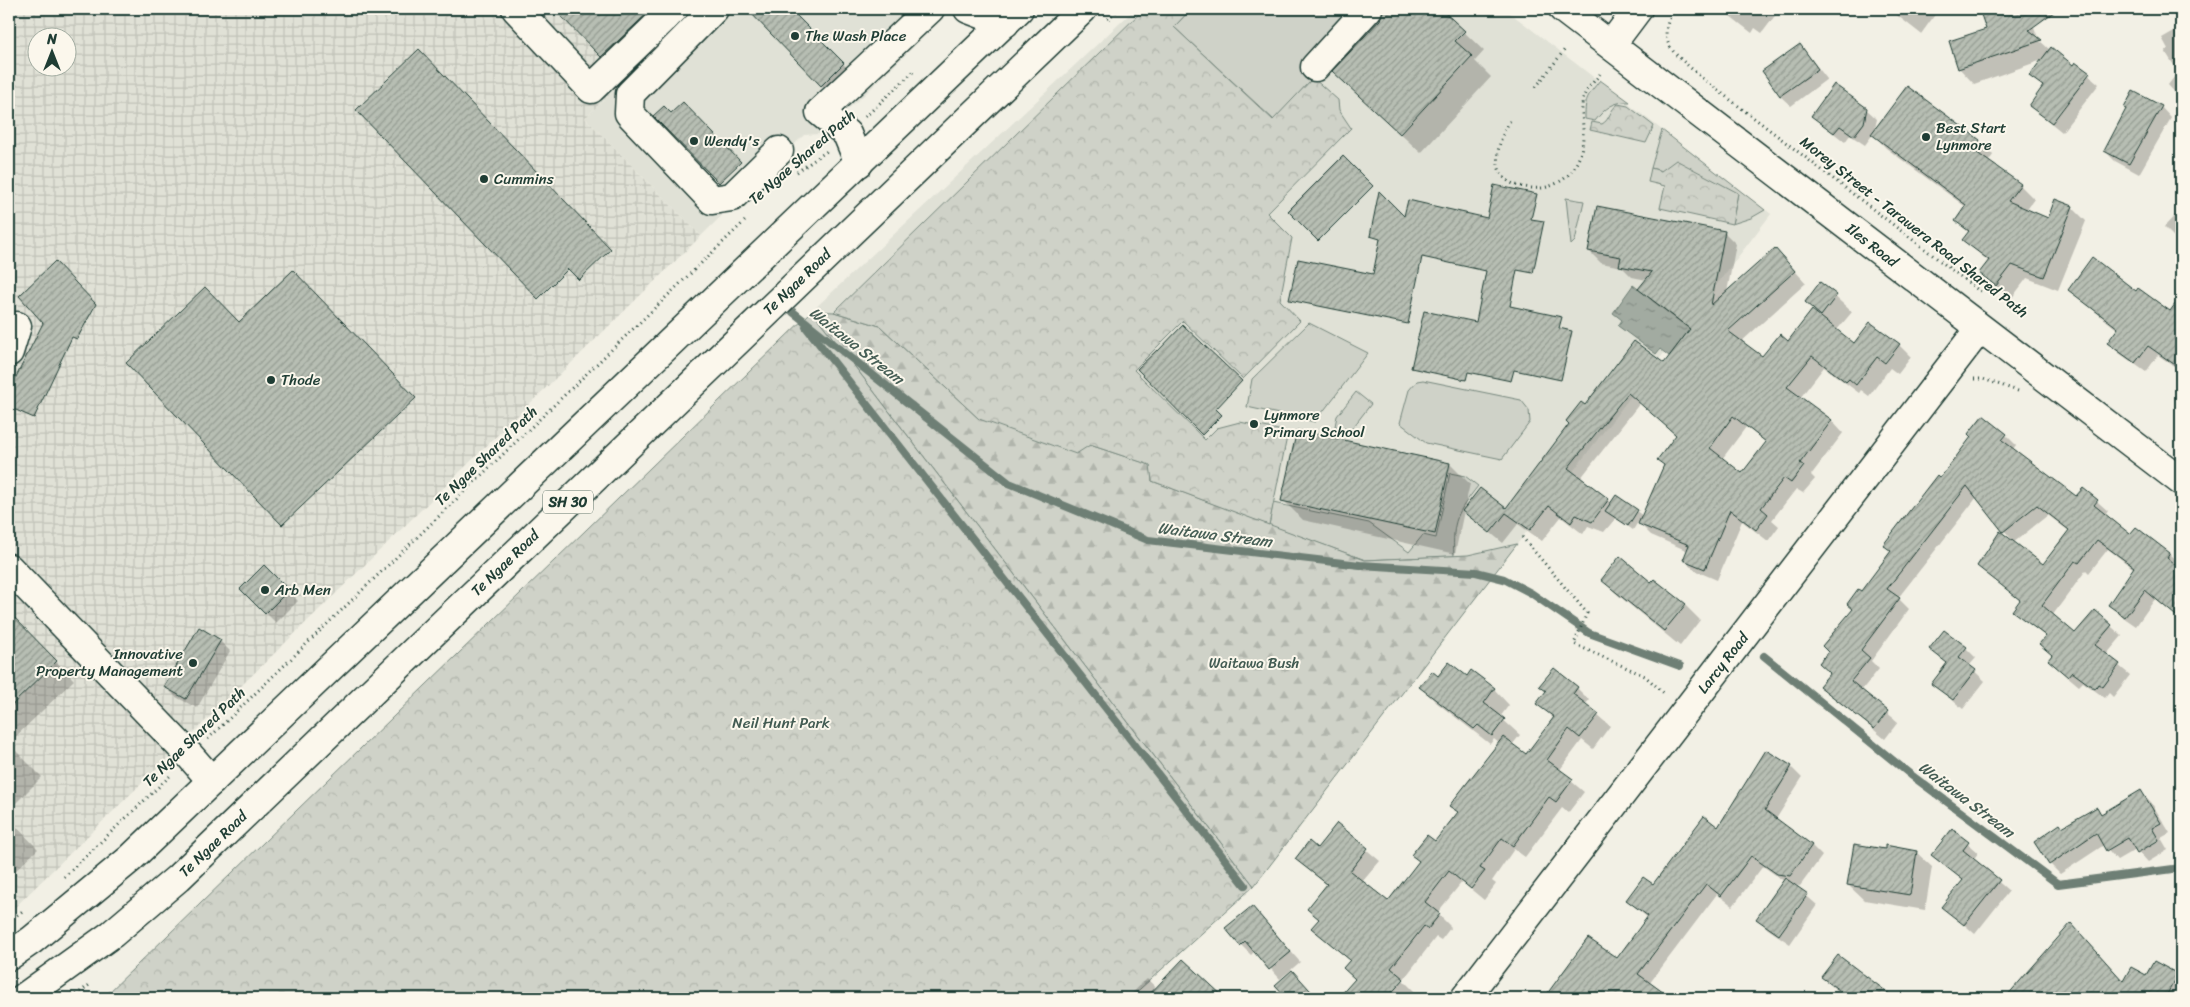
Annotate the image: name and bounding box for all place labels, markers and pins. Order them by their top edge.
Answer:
place label: The Wash Place [805,23,907,49]
marker: The Wash Place [789,30,801,42]
place label: Best Start Lynmore [1936,115,2007,158]
place label: Wendy's [704,128,760,154]
marker: Best Start Lynmore [1920,131,1932,143]
marker: Wendy's [688,135,700,147]
place label: Cummins [494,166,554,192]
marker: Cummins [478,173,490,185]
place label: Thode [281,367,321,393]
marker: Thode [265,374,277,386]
place label: Lynmore Primary School [1264,402,1365,445]
marker: Lynmore Primary School [1248,418,1260,430]
place label: Arb Men [274,577,331,603]
marker: Arb Men [259,584,271,596]
place label: Innovative Property Management [36,641,183,684]
marker: Innovative Property Management [187,657,199,669]

